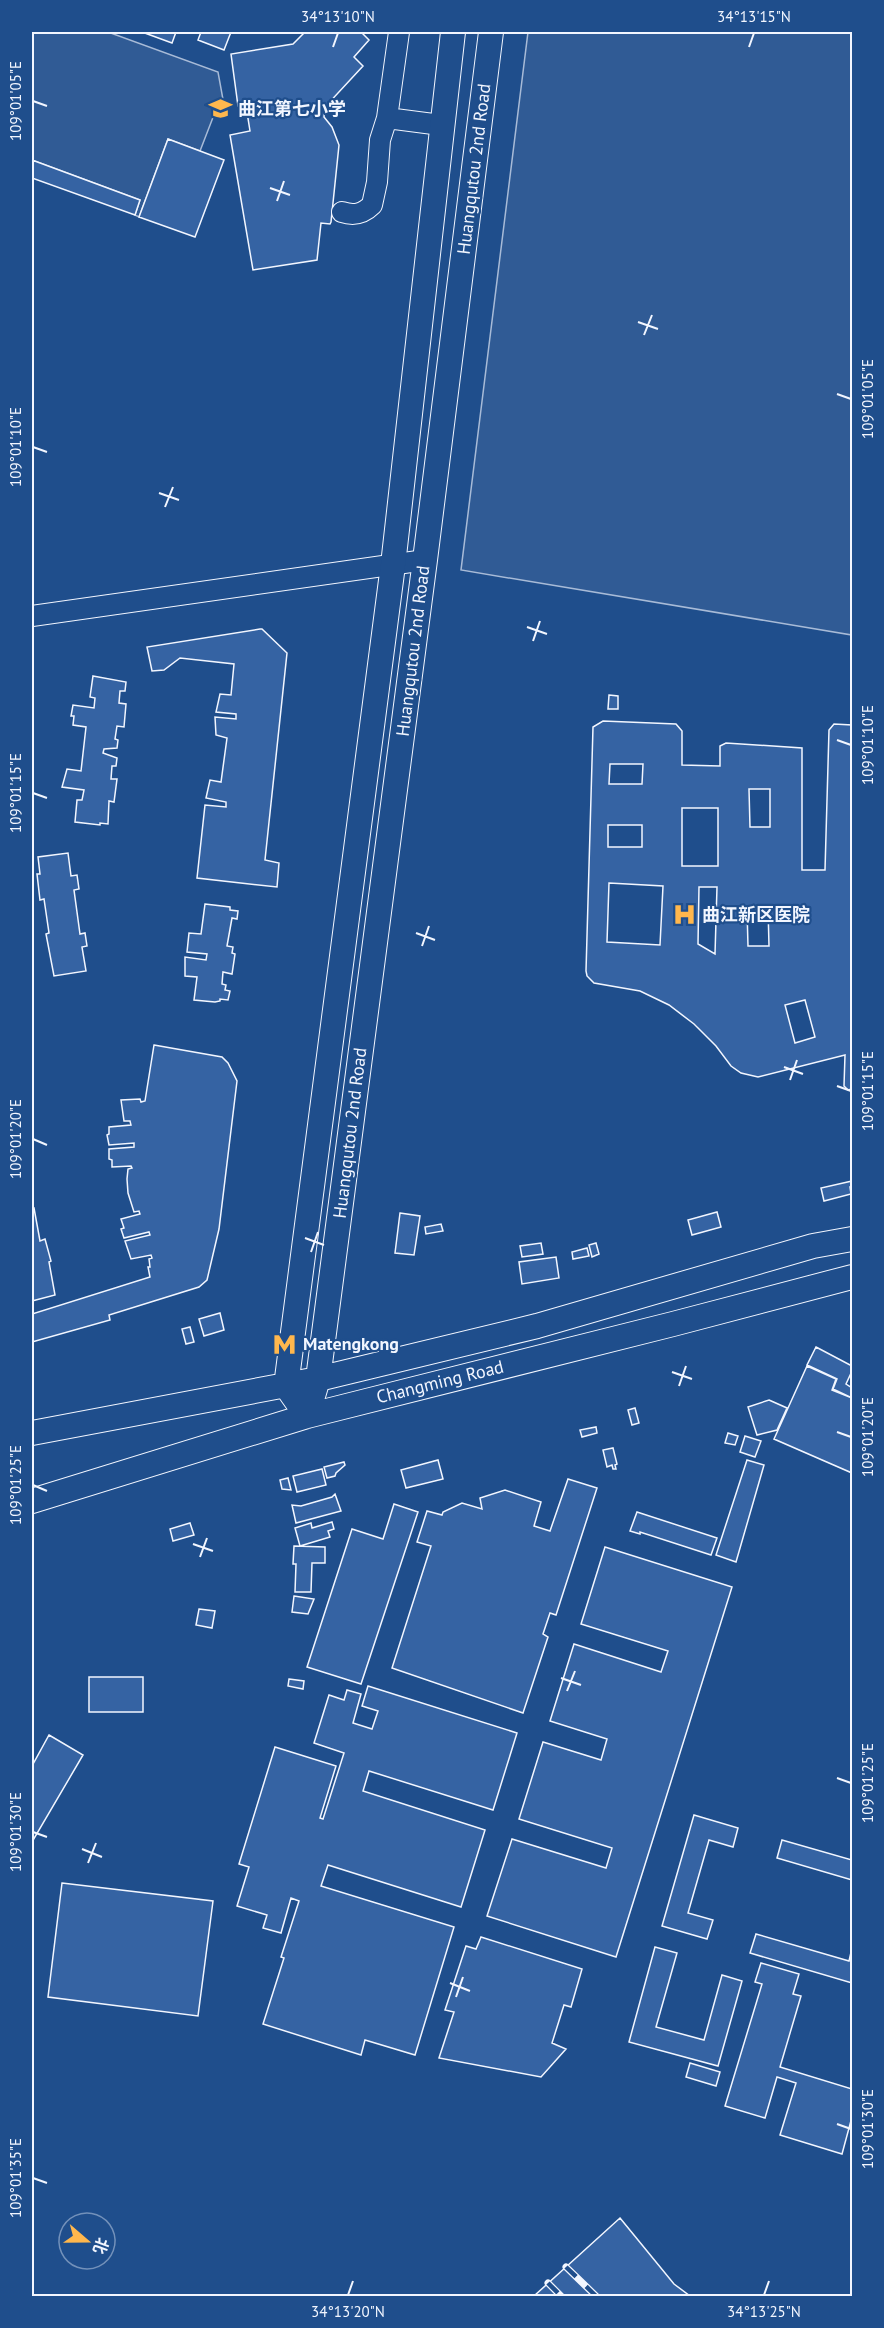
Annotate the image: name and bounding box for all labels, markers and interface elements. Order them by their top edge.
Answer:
text: 34°13'10"N [301,7,375,26]
text: 34°13'15"N [717,7,791,26]
text: 109°01'05"E [6,61,25,141]
street label: Huangqutou 2nd Road [452,82,495,256]
school or university icon: 曲江第七小学 [207,96,233,122]
place label: 曲江第七小学 [238,97,346,120]
text: 109°01'05"E [858,359,877,439]
text: 109°01'10"E [6,407,25,487]
street label: Huangqutou 2nd Road [391,564,434,738]
text: 109°01'10"E [858,705,877,785]
text: 109°01'15"E [6,753,25,833]
hospital icon: 曲江新区医院 [671,902,697,928]
place label: 曲江新区医院 [702,903,810,926]
street label: Huangqutou 2nd Road [328,1046,371,1220]
text: 109°01'15"E [858,1051,877,1131]
text: 109°01'20"E [6,1099,25,1179]
metro station icon: Matengkong [272,1331,298,1357]
place label: Matengkong [303,1332,399,1355]
street label: Changming Road [374,1355,506,1408]
text: 109°01'20"E [858,1397,877,1477]
text: 109°01'25"E [6,1445,25,1525]
text: 109°01'25"E [858,1743,877,1823]
text: 109°01'30"E [6,1792,25,1872]
text: 109°01'30"E [858,2089,877,2169]
text: 109°01'35"E [6,2138,25,2218]
north arrow [57,2211,117,2271]
text: 北 [89,2235,113,2257]
text: 34°13'20"N [311,2302,385,2321]
text: 34°13'25"N [727,2302,801,2321]

